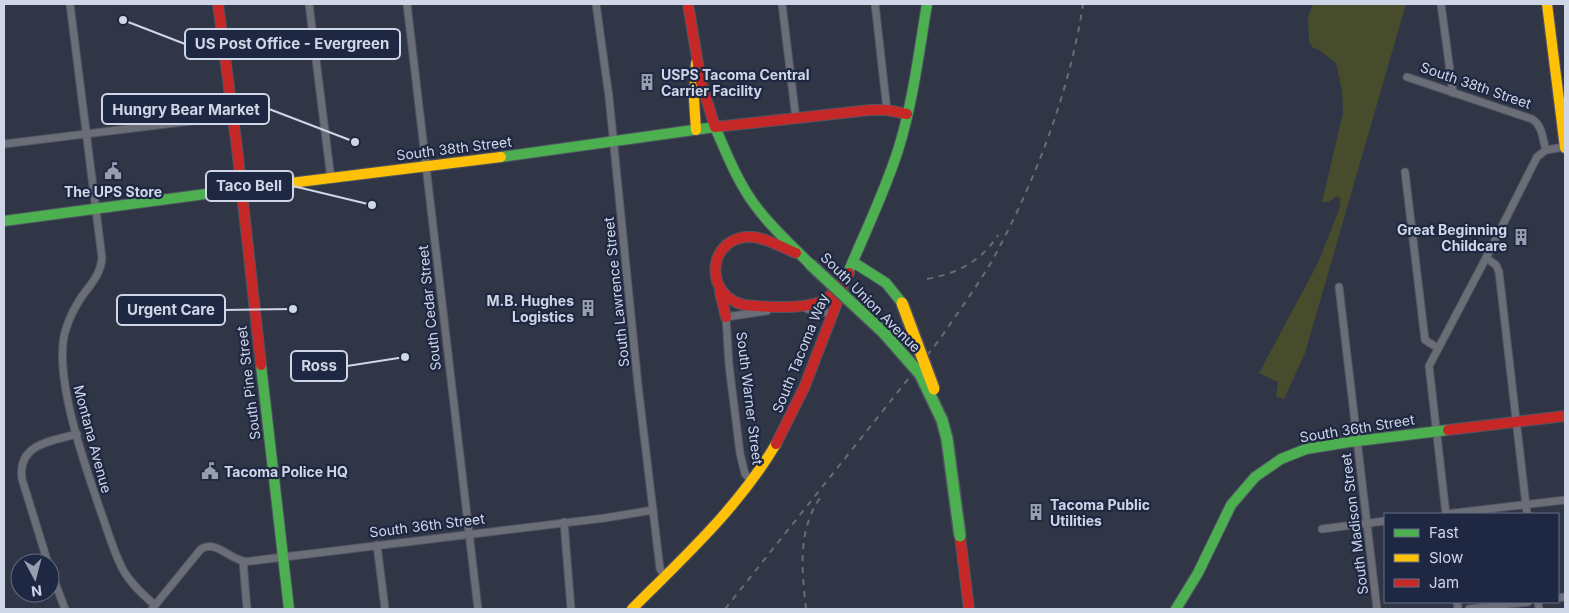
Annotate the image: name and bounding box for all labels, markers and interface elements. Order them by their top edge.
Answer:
callout: US Post Office - Evergreen [185,29,400,59]
text: US Post Office - Evergreen [195,34,389,53]
street label: South 38th Street [1418,58,1534,112]
place label: USPS Tacoma Central Carrier Facility [661,66,809,99]
building icon: USPS Tacoma Central Carrier Facility [637,72,657,92]
callout: Hungry Bear Market [102,94,269,124]
text: Hungry Bear Market [112,100,260,119]
street label: South 38th Street [395,132,513,164]
public building icon: The UPS Store [103,161,123,181]
callout: Taco Bell [206,171,293,201]
text: Taco Bell [216,176,282,195]
place label: The UPS Store [64,183,162,200]
street label: South Lawrence Street [600,216,632,368]
place label: Great Beginning Childcare [1397,221,1507,254]
building icon: Great Beginning Childcare [1511,227,1531,247]
street label: South Cedar Street [414,244,444,372]
street label: South Union Avenue [818,249,924,355]
street label: South Tacoma Way [768,291,832,415]
place label: M.B. Hughes Logistics [487,292,574,325]
callout: Urgent Care [117,295,225,325]
building icon: M.B. Hughes Logistics [578,298,598,318]
text: Urgent Care [127,300,215,319]
street label: South Pine Street [233,325,263,441]
street label: South Warner Street [733,330,767,466]
callout: Ross [291,351,347,381]
text: Ross [301,356,337,375]
street label: Montana Avenue [70,383,116,495]
street label: South 36th Street [1298,410,1416,445]
street label: South Madison Street [1337,452,1371,596]
public building icon: Tacoma Police HQ [200,461,220,481]
place label: Tacoma Police HQ [224,463,348,480]
place label: Tacoma Public Utilities [1050,496,1150,529]
building icon: Tacoma Public Utilities [1026,502,1046,522]
street label: South 36th Street [368,509,486,541]
legend [1384,513,1559,603]
text: Fast [1429,523,1459,542]
text: Slow [1429,548,1463,567]
north arrow [10,553,60,603]
text: Jam [1429,573,1459,592]
text: N [30,582,43,600]

